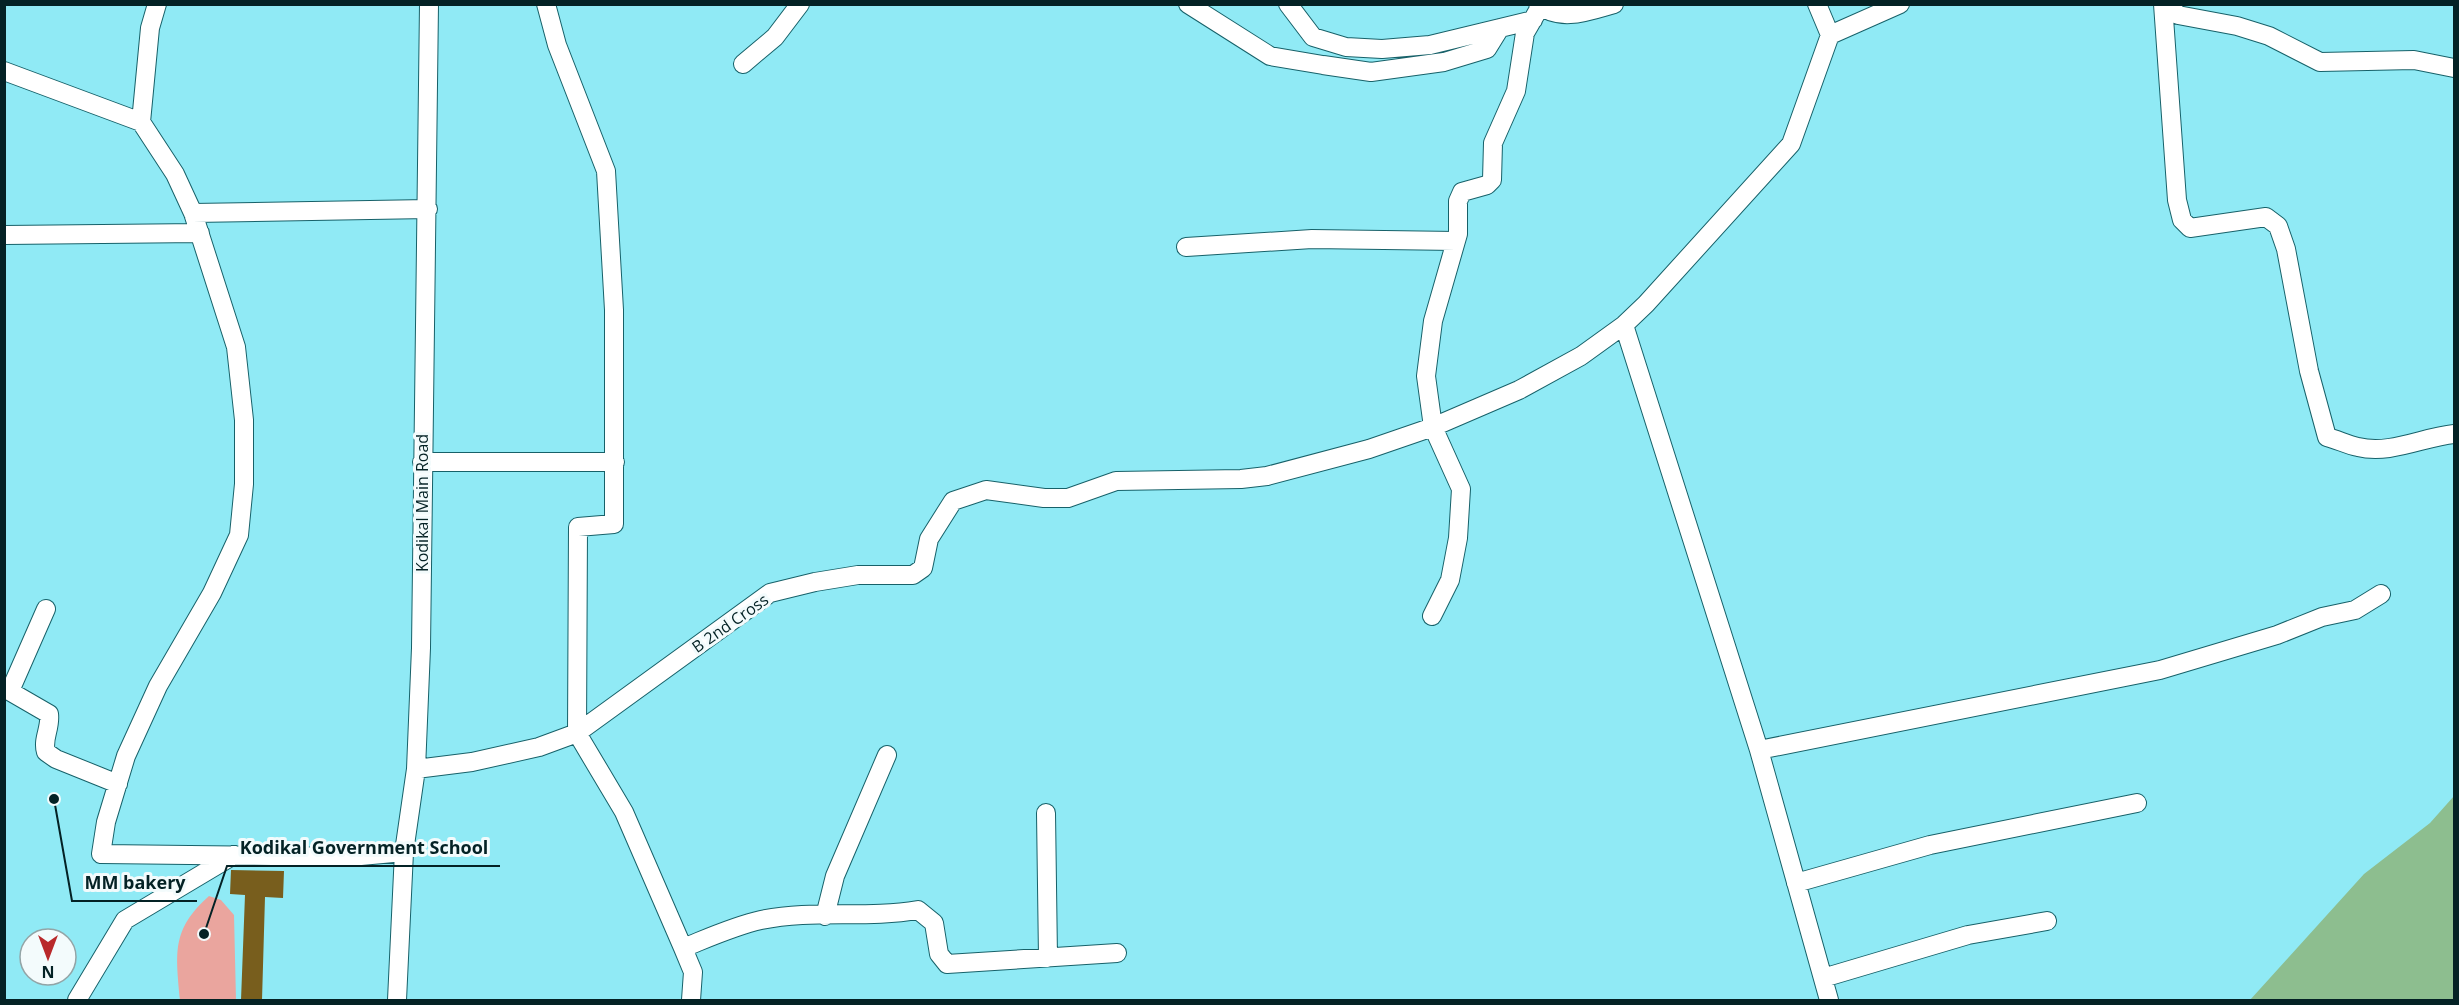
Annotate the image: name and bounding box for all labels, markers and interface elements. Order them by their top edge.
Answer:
street label: Kodikal Main Road [411,434,433,572]
street label: B 2nd Cross [687,588,773,658]
callout: Kodikal Government School [227,830,500,866]
text: Kodikal Government School [240,835,488,859]
callout: MM bakery [72,865,197,901]
text: MM bakery [84,870,186,894]
north arrow [18,927,78,987]
text: N [41,961,55,983]

